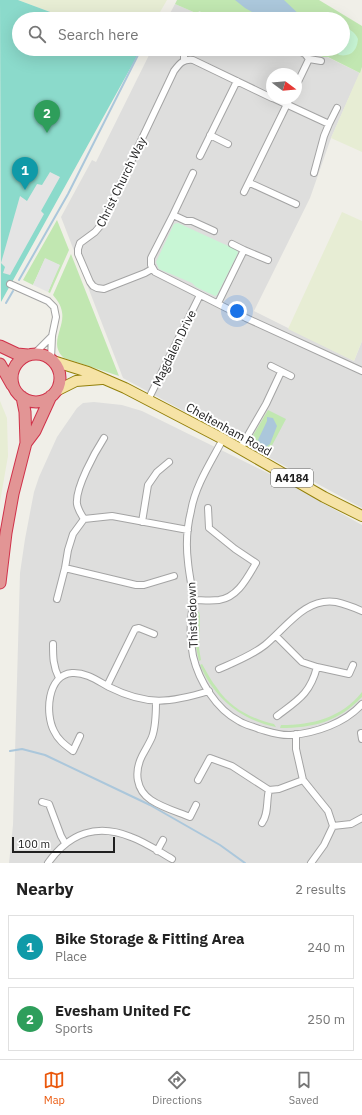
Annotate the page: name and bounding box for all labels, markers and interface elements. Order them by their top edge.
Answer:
search box [12,12,350,56]
icon: search [26,23,48,45]
text: Search here [58,25,138,44]
north arrow [266,68,302,104]
pin: 2 [34,100,60,133]
street label: Christ Church Way [93,134,149,230]
pin: 1 [12,157,38,190]
your location [227,301,247,321]
street label: Magdalen Drive [149,307,199,389]
street label: Cheltenham Road [183,399,275,459]
road number: A4184 [271,469,313,487]
street label: Thistledown [183,582,201,648]
scale bar [12,835,115,854]
text: 100 m [18,837,50,851]
text: Nearby [16,878,74,900]
text: 2 results [295,881,346,898]
text: Bike Storage & Fitting Area [55,929,245,948]
text: 1 [26,939,34,956]
text: 240 m [307,939,345,956]
text: Place [55,948,87,965]
text: Evesham United FC [55,1001,191,1020]
text: 2 [26,1011,34,1028]
text: 250 m [307,1011,345,1028]
text: Sports [55,1020,93,1037]
tab: Map [43,1069,65,1107]
tab: Directions [152,1069,202,1107]
tab: Saved [289,1069,319,1107]

